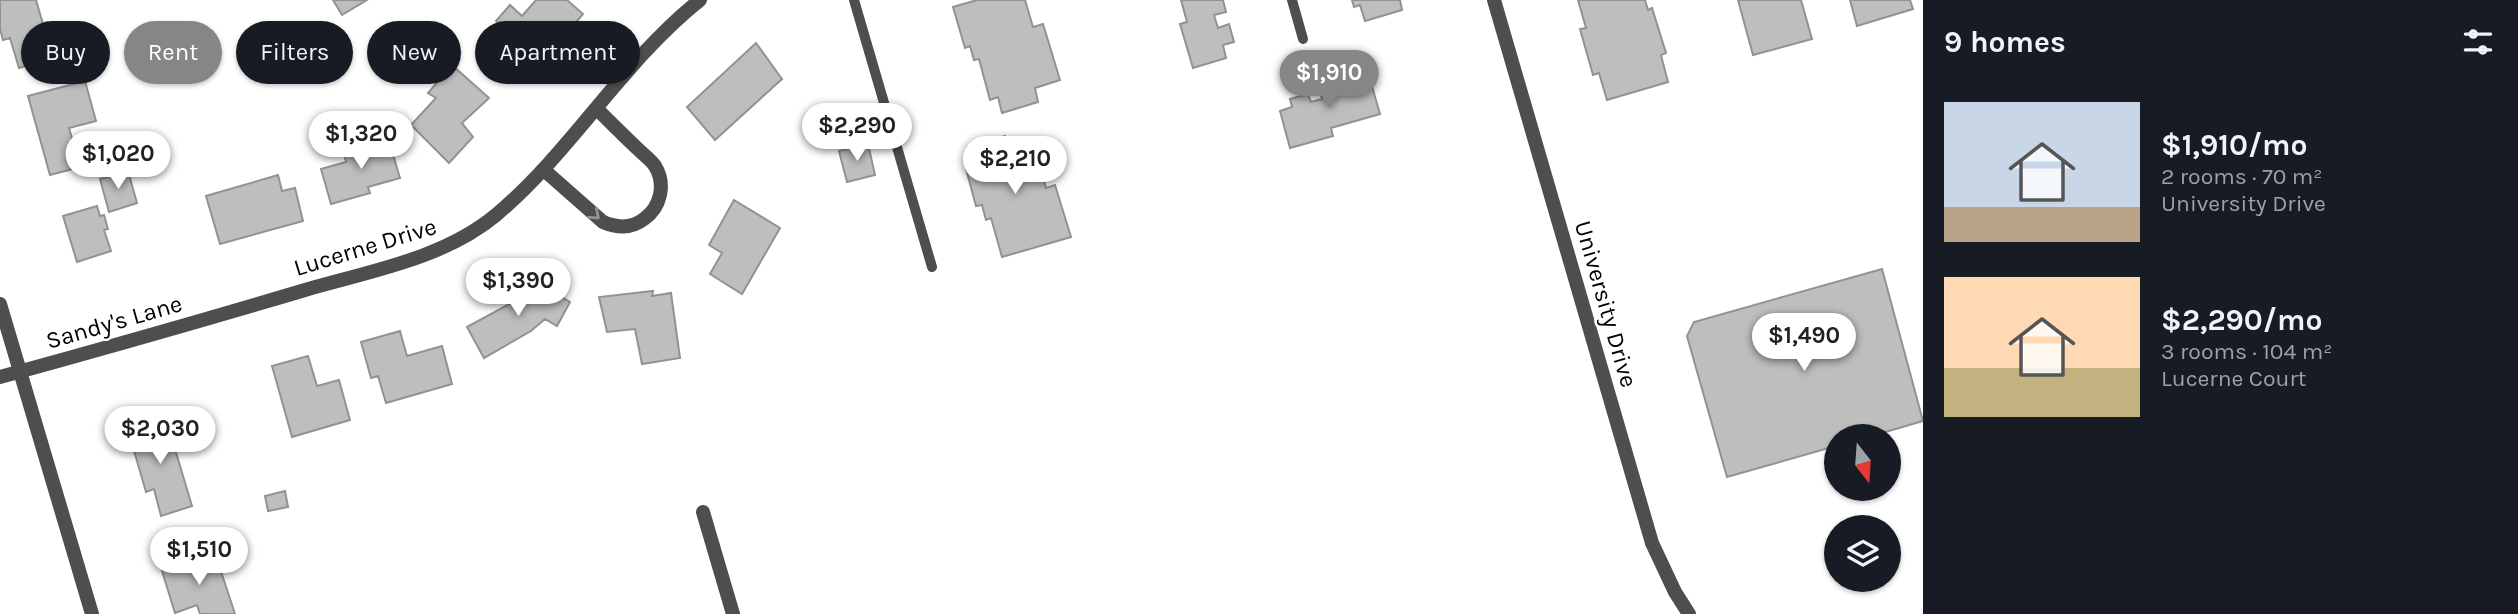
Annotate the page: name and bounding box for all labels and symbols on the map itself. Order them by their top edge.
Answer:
pin: $1,910 [1272,50,1386,110]
pin: $2,290 [800,104,914,163]
pin: $1,320 [304,111,418,171]
pin: $1,020 [61,132,175,191]
pin: $2,210 [958,136,1072,196]
one-way arrow [587,207,600,219]
street label: Lucerne Drive [290,212,440,282]
street label: University Drive [1569,217,1643,391]
pin: $1,390 [461,258,575,318]
street label: Sandy's Lane [43,289,185,355]
pin: $1,490 [1747,314,1861,373]
pin: $2,030 [103,406,217,466]
north arrow [1824,424,1900,500]
pin: $1,510 [142,528,256,587]

